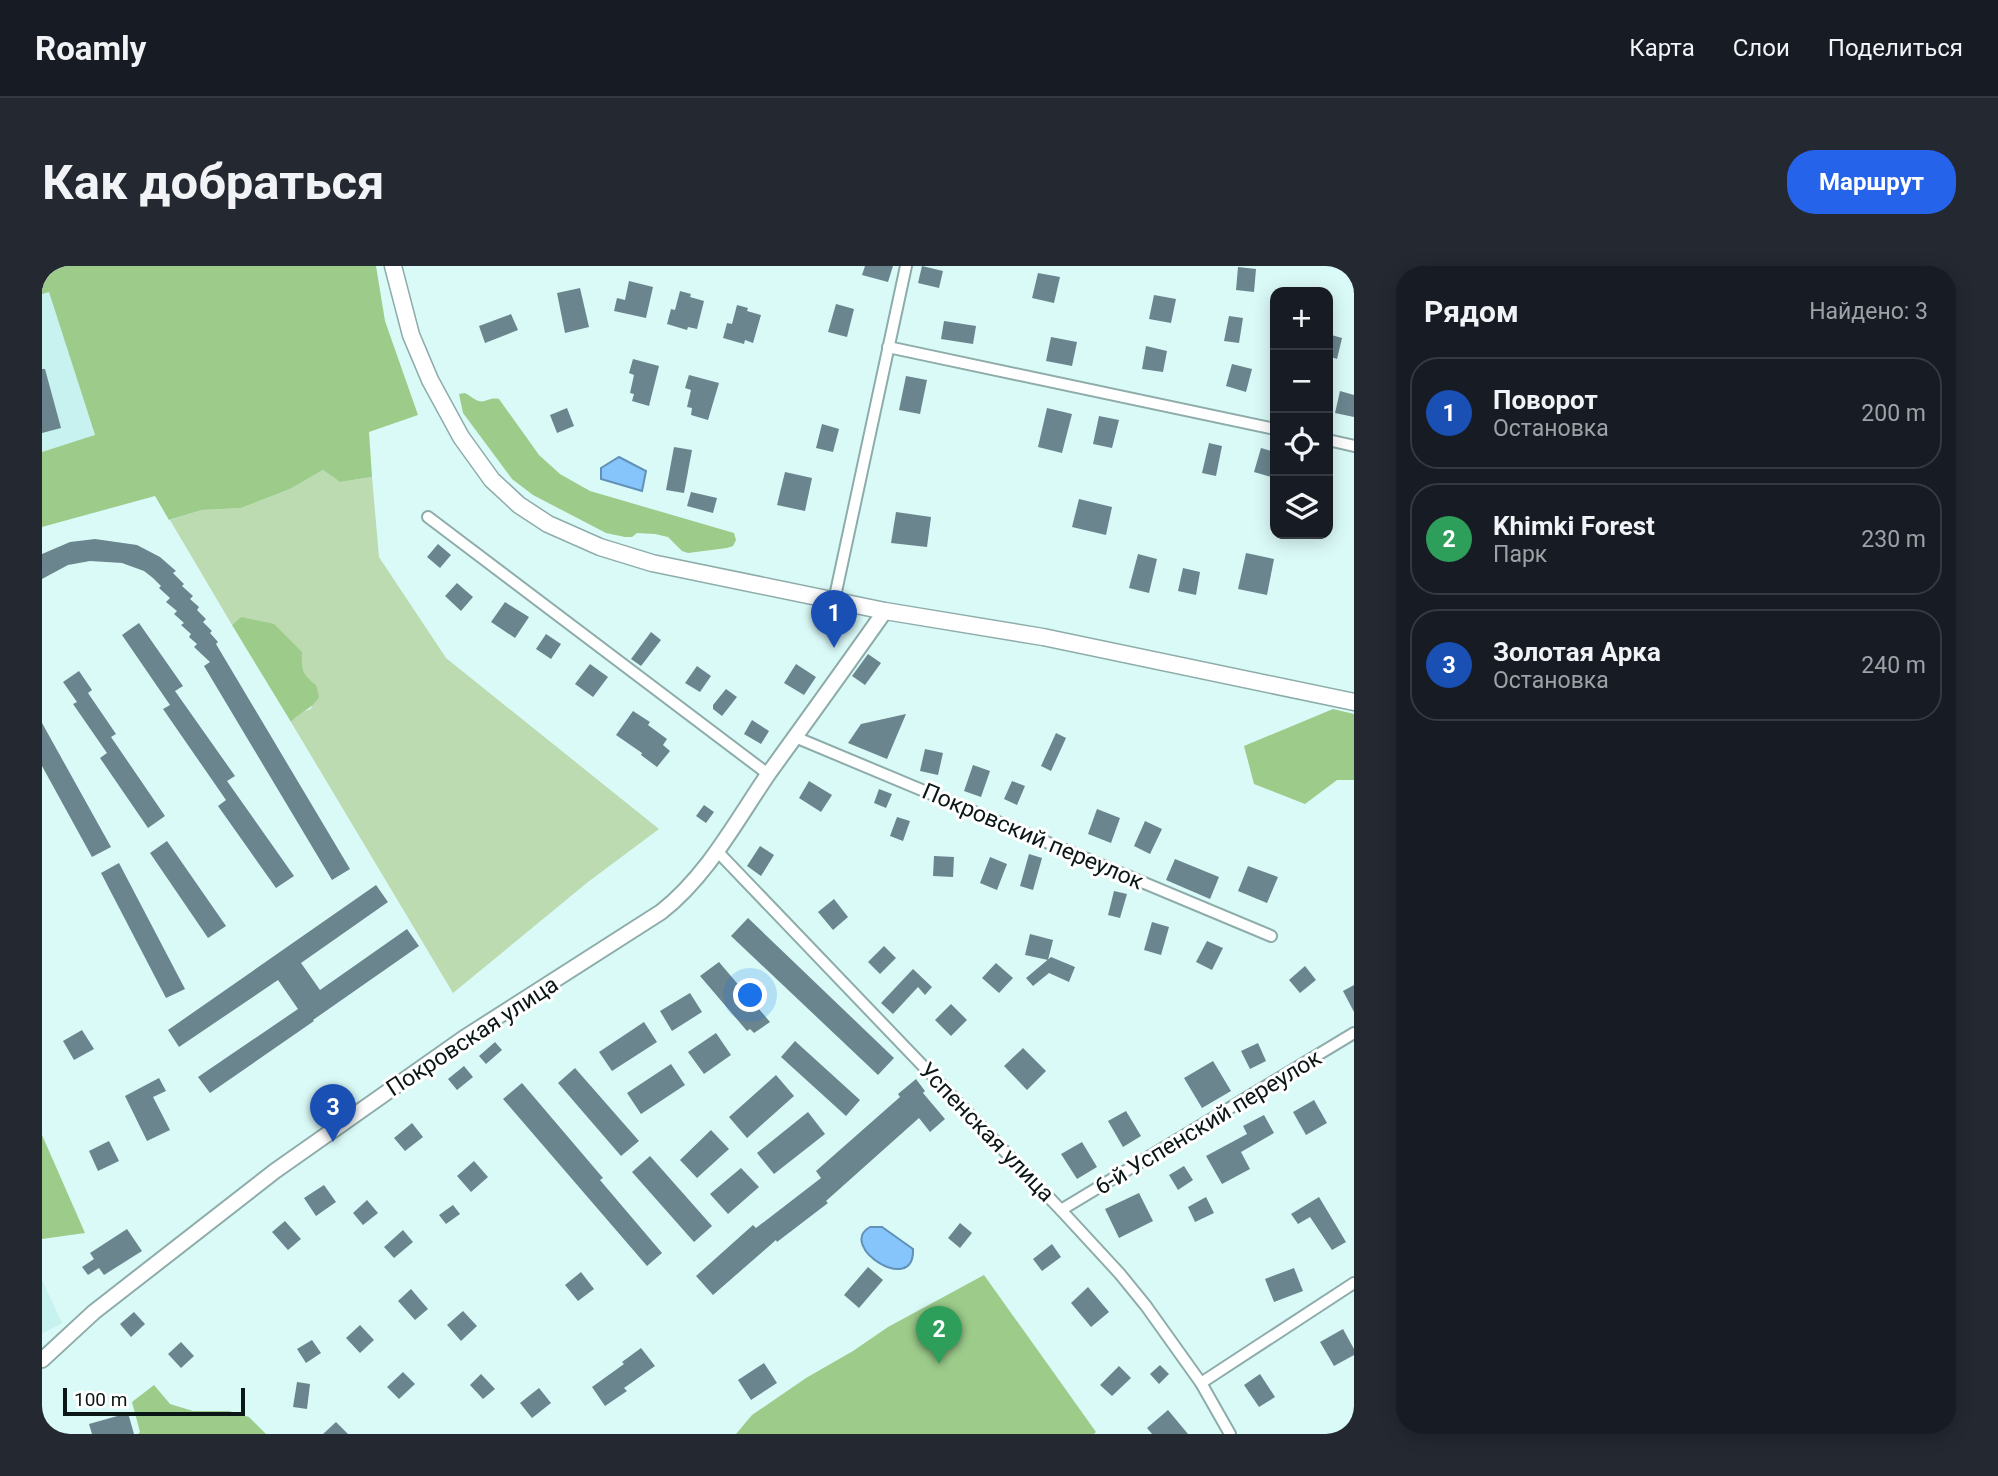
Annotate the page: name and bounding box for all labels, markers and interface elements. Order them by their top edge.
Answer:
text: Roamly [35,29,146,68]
text: Карта [1629,34,1695,62]
text: Слои [1733,34,1790,62]
text: Поделиться [1828,34,1963,62]
button: Маршрут [1787,150,1956,214]
text: Как добраться [42,154,384,211]
map controls [1270,287,1333,539]
button: + [1270,287,1333,350]
text: Рядом [1424,294,1519,329]
text: Найдено: 3 [1809,298,1928,325]
button: − [1270,350,1333,413]
text: Поворот [1493,385,1598,415]
text: 1 [1442,400,1456,427]
text: 200 m [1861,400,1926,427]
button: locate [1270,413,1333,476]
text: Остановка [1493,415,1609,442]
button: layers [1270,476,1333,539]
text: Khimki Forest [1493,511,1655,541]
text: 2 [1442,526,1456,553]
text: 230 m [1861,526,1926,553]
text: Парк [1493,541,1547,568]
pin: 1 [811,590,857,648]
text: Золотая Арка [1493,637,1661,667]
text: 3 [1442,652,1456,679]
text: 240 m [1861,652,1926,679]
text: Остановка [1493,667,1609,694]
street label: Покровский переулок [918,778,1148,896]
street label: Покровская улица [381,971,563,1102]
your location [733,978,767,1012]
street label: 6-й Успенский переулок [1090,1044,1327,1201]
street label: Успенская улица [913,1057,1060,1208]
pin: 3 [310,1084,356,1142]
pin: 2 [916,1306,962,1364]
scale bar [63,1385,245,1417]
text: 100 m [74,1388,127,1411]

